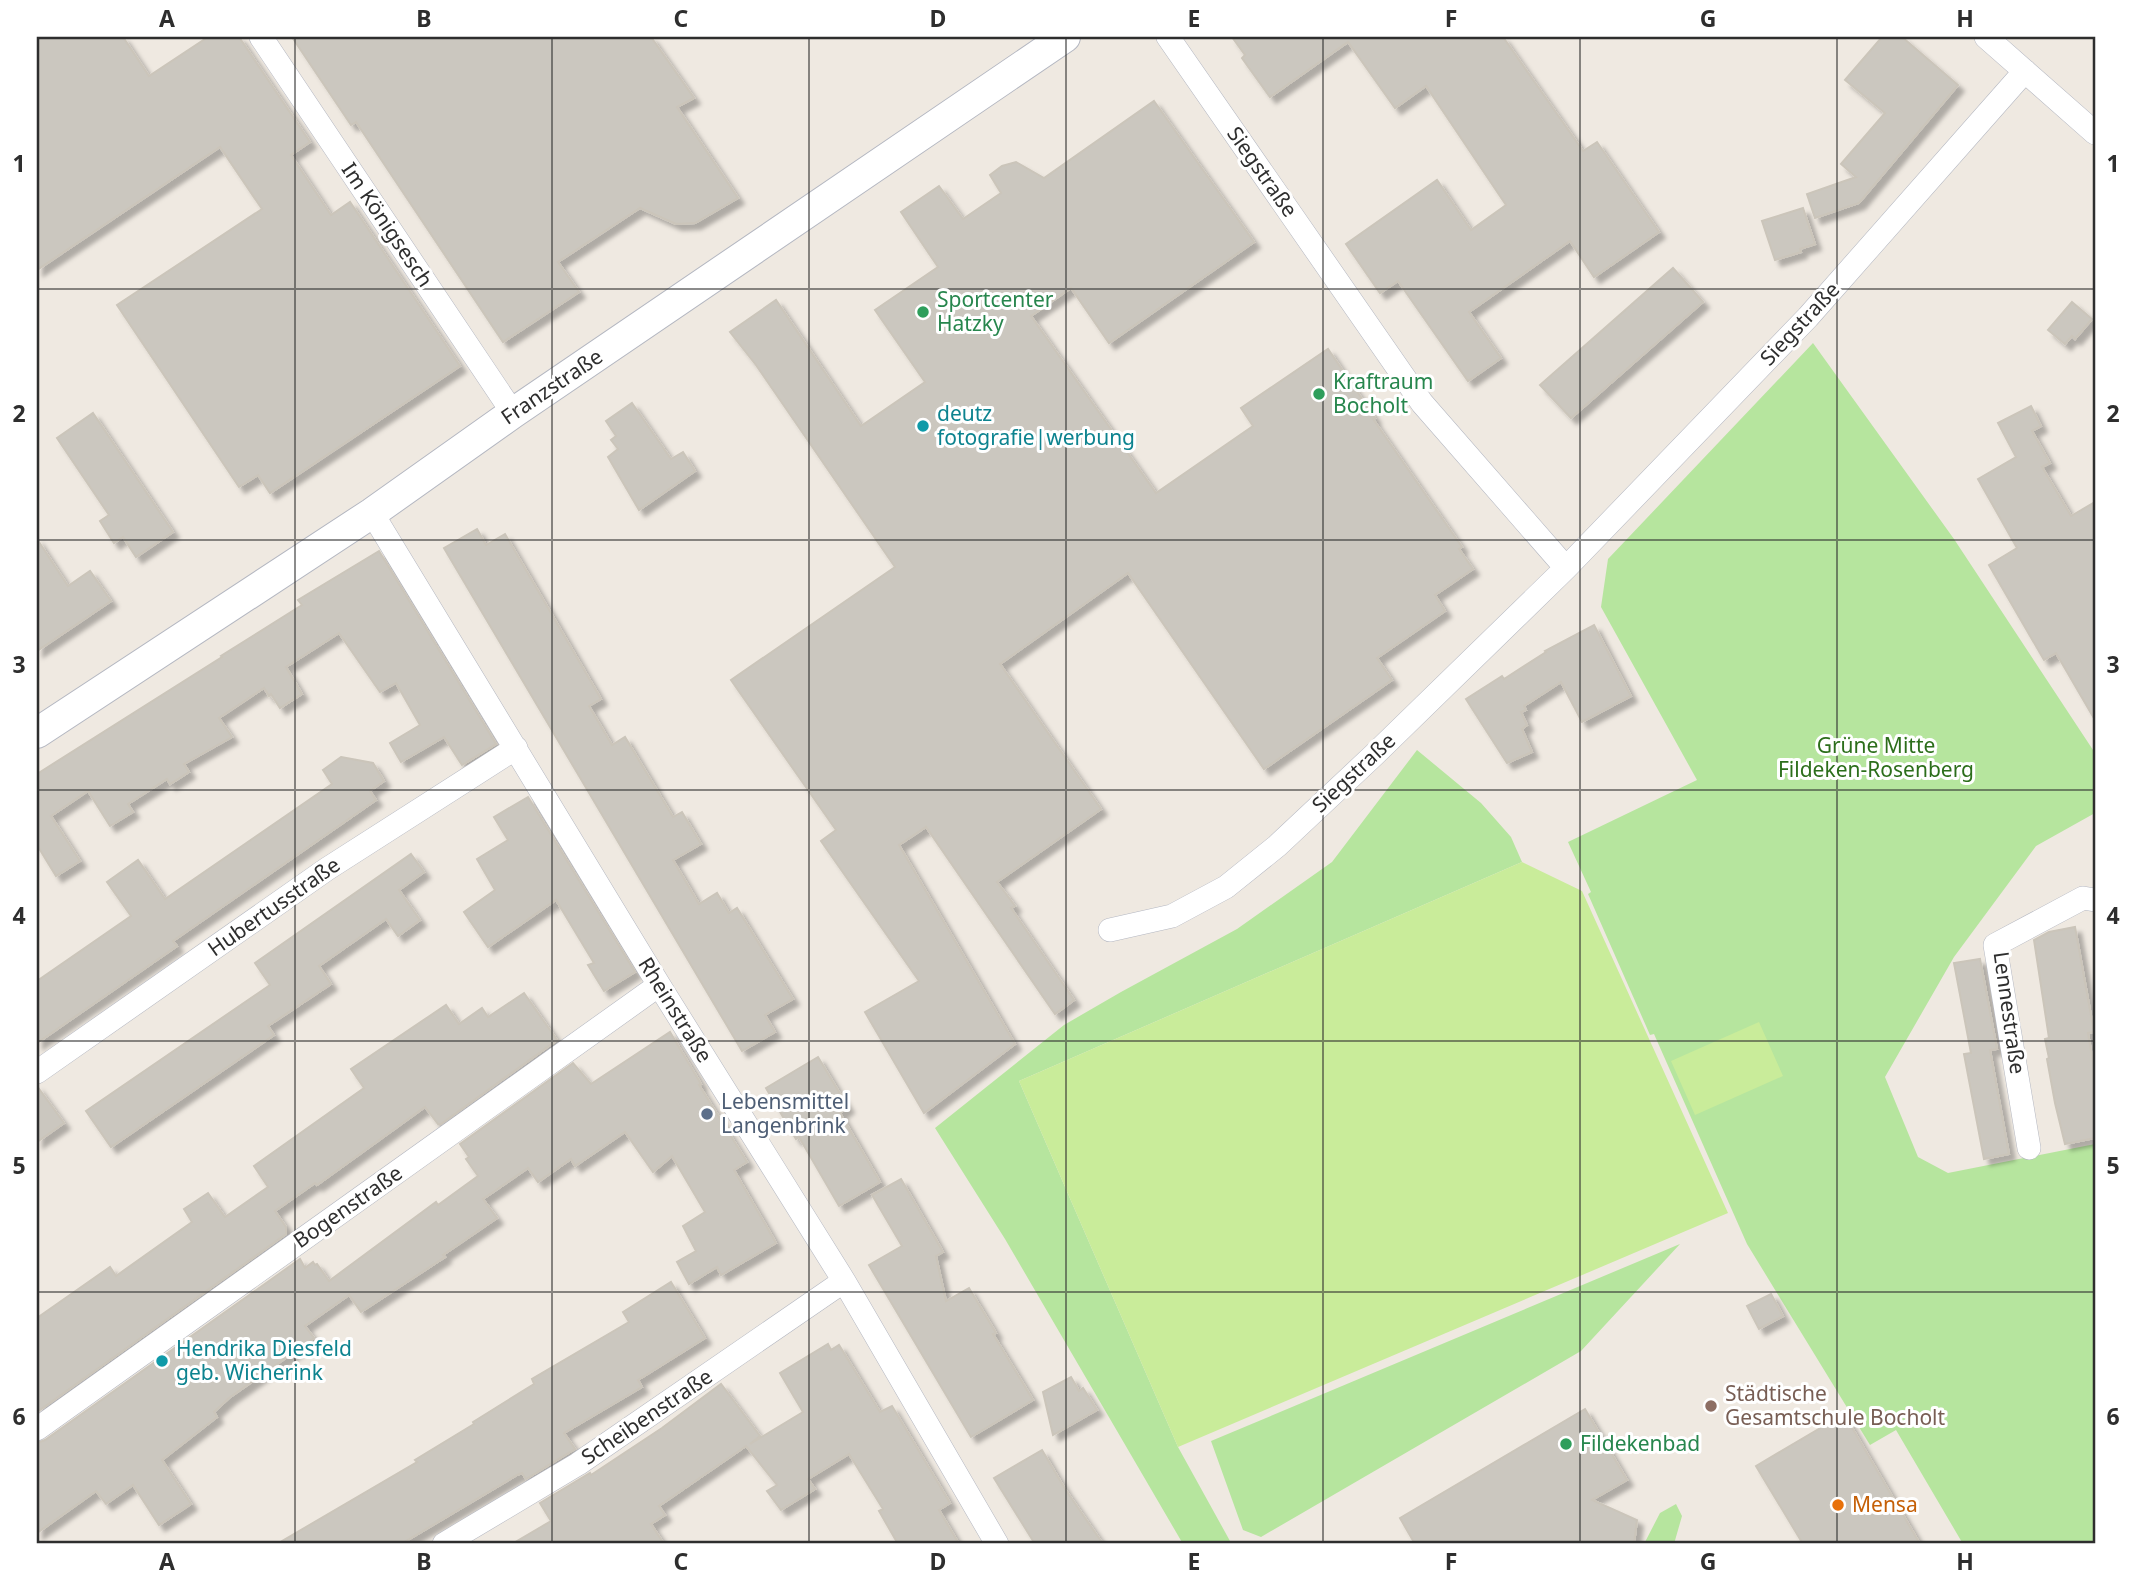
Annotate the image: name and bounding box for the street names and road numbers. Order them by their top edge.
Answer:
street label: Siegstraße [1221,121,1304,222]
street label: Im Königsesch [336,157,440,292]
street label: Siegstraße [1753,276,1845,371]
street label: Franzstraße [495,342,608,430]
street label: Siegstraße [1306,726,1401,818]
street label: Hubertusstraße [202,850,345,962]
street label: Lennestraße [1988,950,2032,1076]
street label: Rheinstraße [632,952,719,1067]
street label: Bogenstraße [287,1158,407,1254]
street label: Scheibenstraße [575,1362,717,1470]

